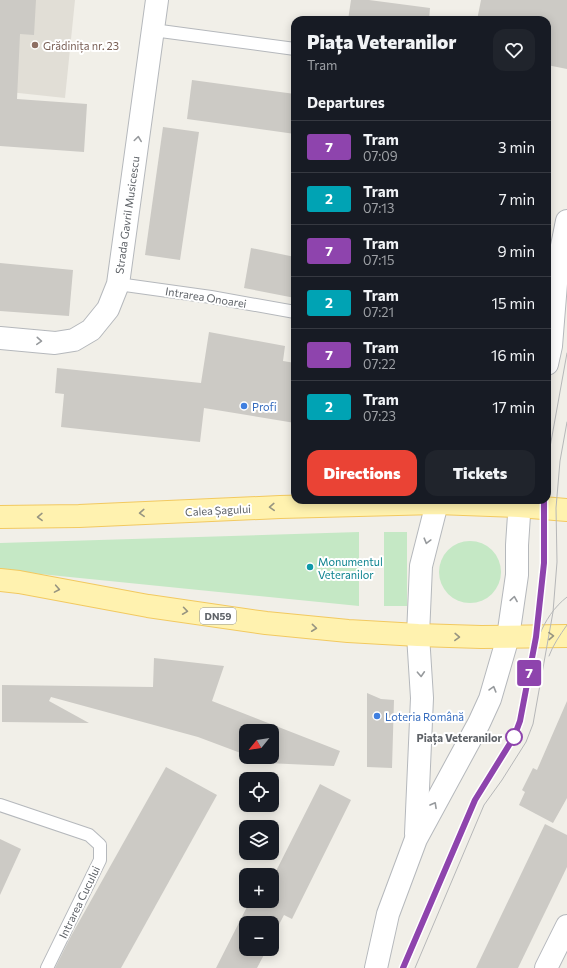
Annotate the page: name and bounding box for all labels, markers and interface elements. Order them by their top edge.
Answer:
button: heart [493,29,535,71]
text: Piața Veteranilor [307,30,456,53]
place label: Grădinița nr. 23 [43,39,119,53]
marker: Grădinița nr. 23 [30,40,40,50]
text: Tram [307,57,337,73]
text: Departures [307,93,385,111]
text: Tram [363,130,399,148]
one-way arrow [133,136,142,142]
text: 7 [325,138,333,155]
text: 3 min [498,138,535,156]
text: 07:09 [363,148,398,164]
street label: Strada Gavril Musicescu [112,155,142,275]
text: Tram [363,182,399,200]
text: 2 [325,190,333,207]
text: 7 min [499,190,535,208]
text: 07:13 [363,200,394,216]
text: Tram [363,234,399,252]
text: 7 [325,242,333,259]
text: 9 min [497,242,535,260]
text: 07:15 [363,252,394,268]
street label: Intrarea Onoarei [164,284,248,310]
text: Tram [363,286,399,304]
text: 2 [325,294,333,311]
text: 15 min [492,294,535,312]
text: 07:21 [363,304,394,320]
one-way arrow [36,337,42,346]
text: Tram [363,338,399,356]
text: 7 [325,346,333,363]
text: 16 min [491,346,535,364]
text: 07:22 [363,356,396,372]
text: Tram [363,390,399,408]
text: 2 [325,398,333,415]
text: 17 min [492,398,535,416]
place label: Profi [252,400,277,413]
marker: Profi [239,401,249,411]
text: 07:23 [363,408,396,424]
button: Directions [307,450,417,496]
button: Tickets [425,450,535,496]
street label: Calea Șagului [185,502,251,519]
one-way arrow [269,503,275,511]
one-way arrow [139,509,145,517]
one-way arrow [37,513,43,521]
one-way arrow [423,537,432,544]
place label: Monumentul Veteranilor [318,555,383,581]
marker: Monumentul Veteranilor [305,562,315,572]
one-way arrow [54,585,60,593]
one-way arrow [509,596,518,602]
one-way arrow [182,606,188,615]
road number: DN59 [200,608,236,624]
one-way arrow [311,623,317,632]
one-way arrow [454,632,460,641]
one-way arrow [548,632,554,640]
line badge: 7 [516,660,542,686]
text: 7 [525,664,533,681]
one-way arrow [416,671,425,677]
one-way arrow [488,686,497,693]
place label: Loteria Română [385,710,464,723]
marker: Loteria Română [372,711,382,721]
north arrow [239,724,279,764]
map controls [239,724,279,956]
marker: Piața Veteranilor [505,728,523,746]
place label: Piața Veteranilor [417,731,502,745]
button: locate [239,772,279,812]
one-way arrow [430,802,437,809]
button: layers [239,820,279,860]
street label: Intrarea Cucului [56,864,102,940]
button: + [239,868,279,908]
button: − [239,916,279,956]

